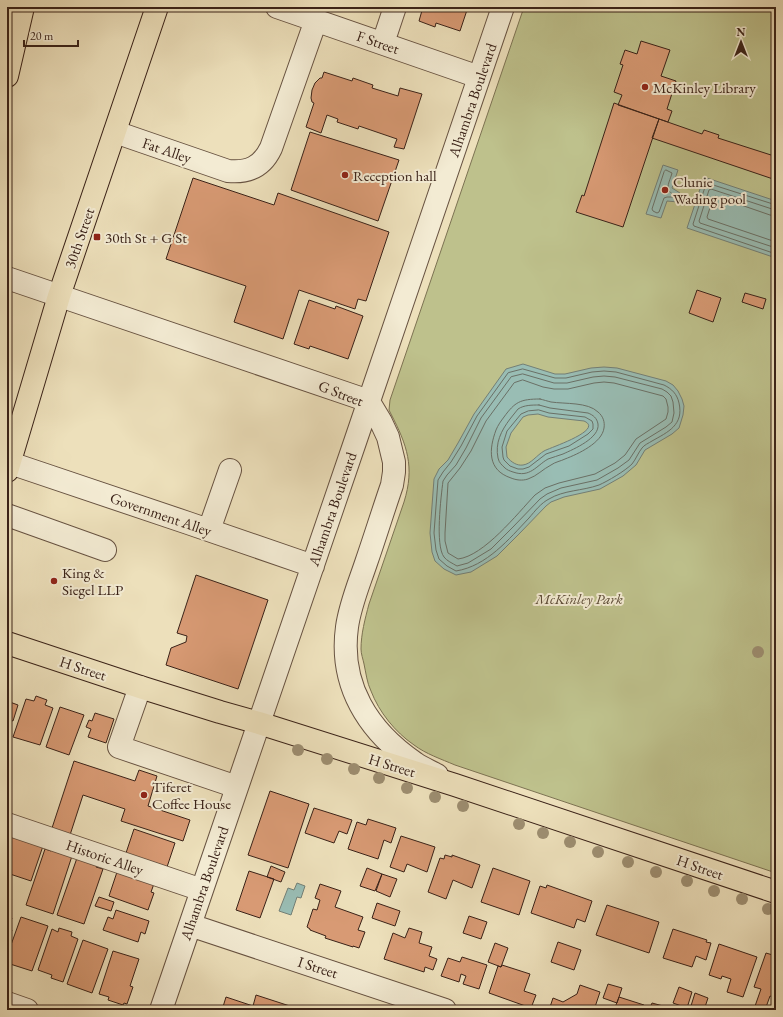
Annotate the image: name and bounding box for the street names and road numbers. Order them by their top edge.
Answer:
street label: F Street [354,26,402,58]
street label: Alhambra Boulevard [443,40,501,161]
street label: Fat Alley [140,133,195,167]
street label: 30th Street [60,205,98,271]
street label: G Street [316,376,367,410]
street label: Alhambra Boulevard [303,449,361,570]
street label: Government Alley [108,488,215,540]
street label: H Street [57,652,109,685]
street label: H Street [366,749,418,781]
street label: Alhambra Boulevard [175,823,233,944]
street label: Historic Alley [64,835,147,879]
street label: H Street [674,850,726,884]
street label: I Street [296,952,341,982]

